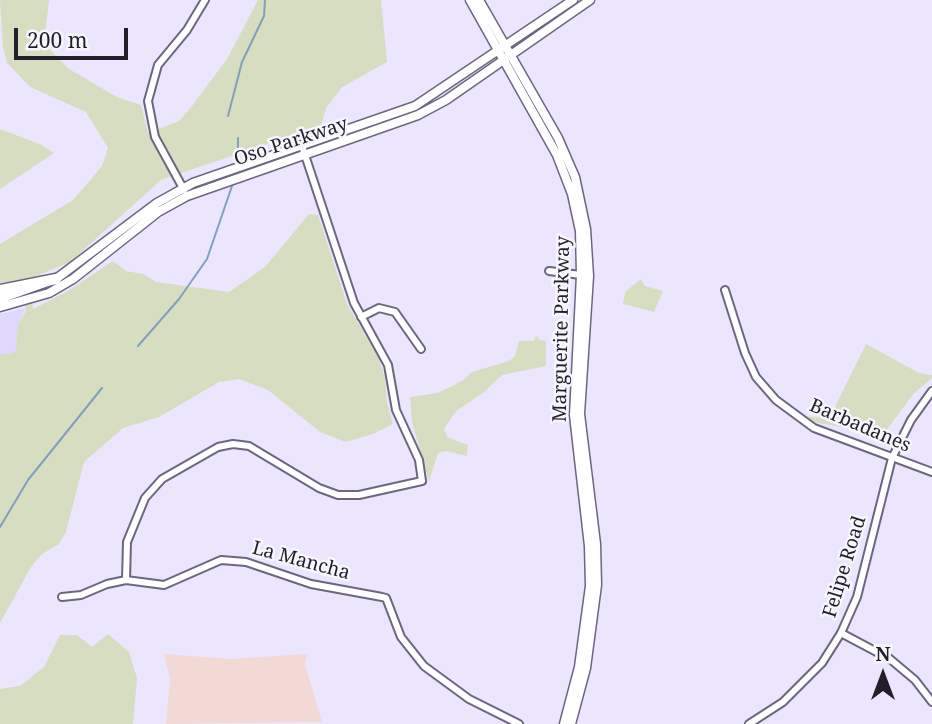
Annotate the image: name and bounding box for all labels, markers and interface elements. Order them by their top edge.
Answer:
scale bar [18,14,131,58]
text: 200 m [27,26,88,54]
street label: Oso Parkway [231,113,351,171]
street label: Marguerite Parkway [549,236,575,422]
street label: Barbadanes [806,394,914,458]
street label: Felipe Road [819,513,871,621]
street label: La Mancha [250,537,352,585]
north arrow [848,640,918,710]
text: N [876,641,890,667]

